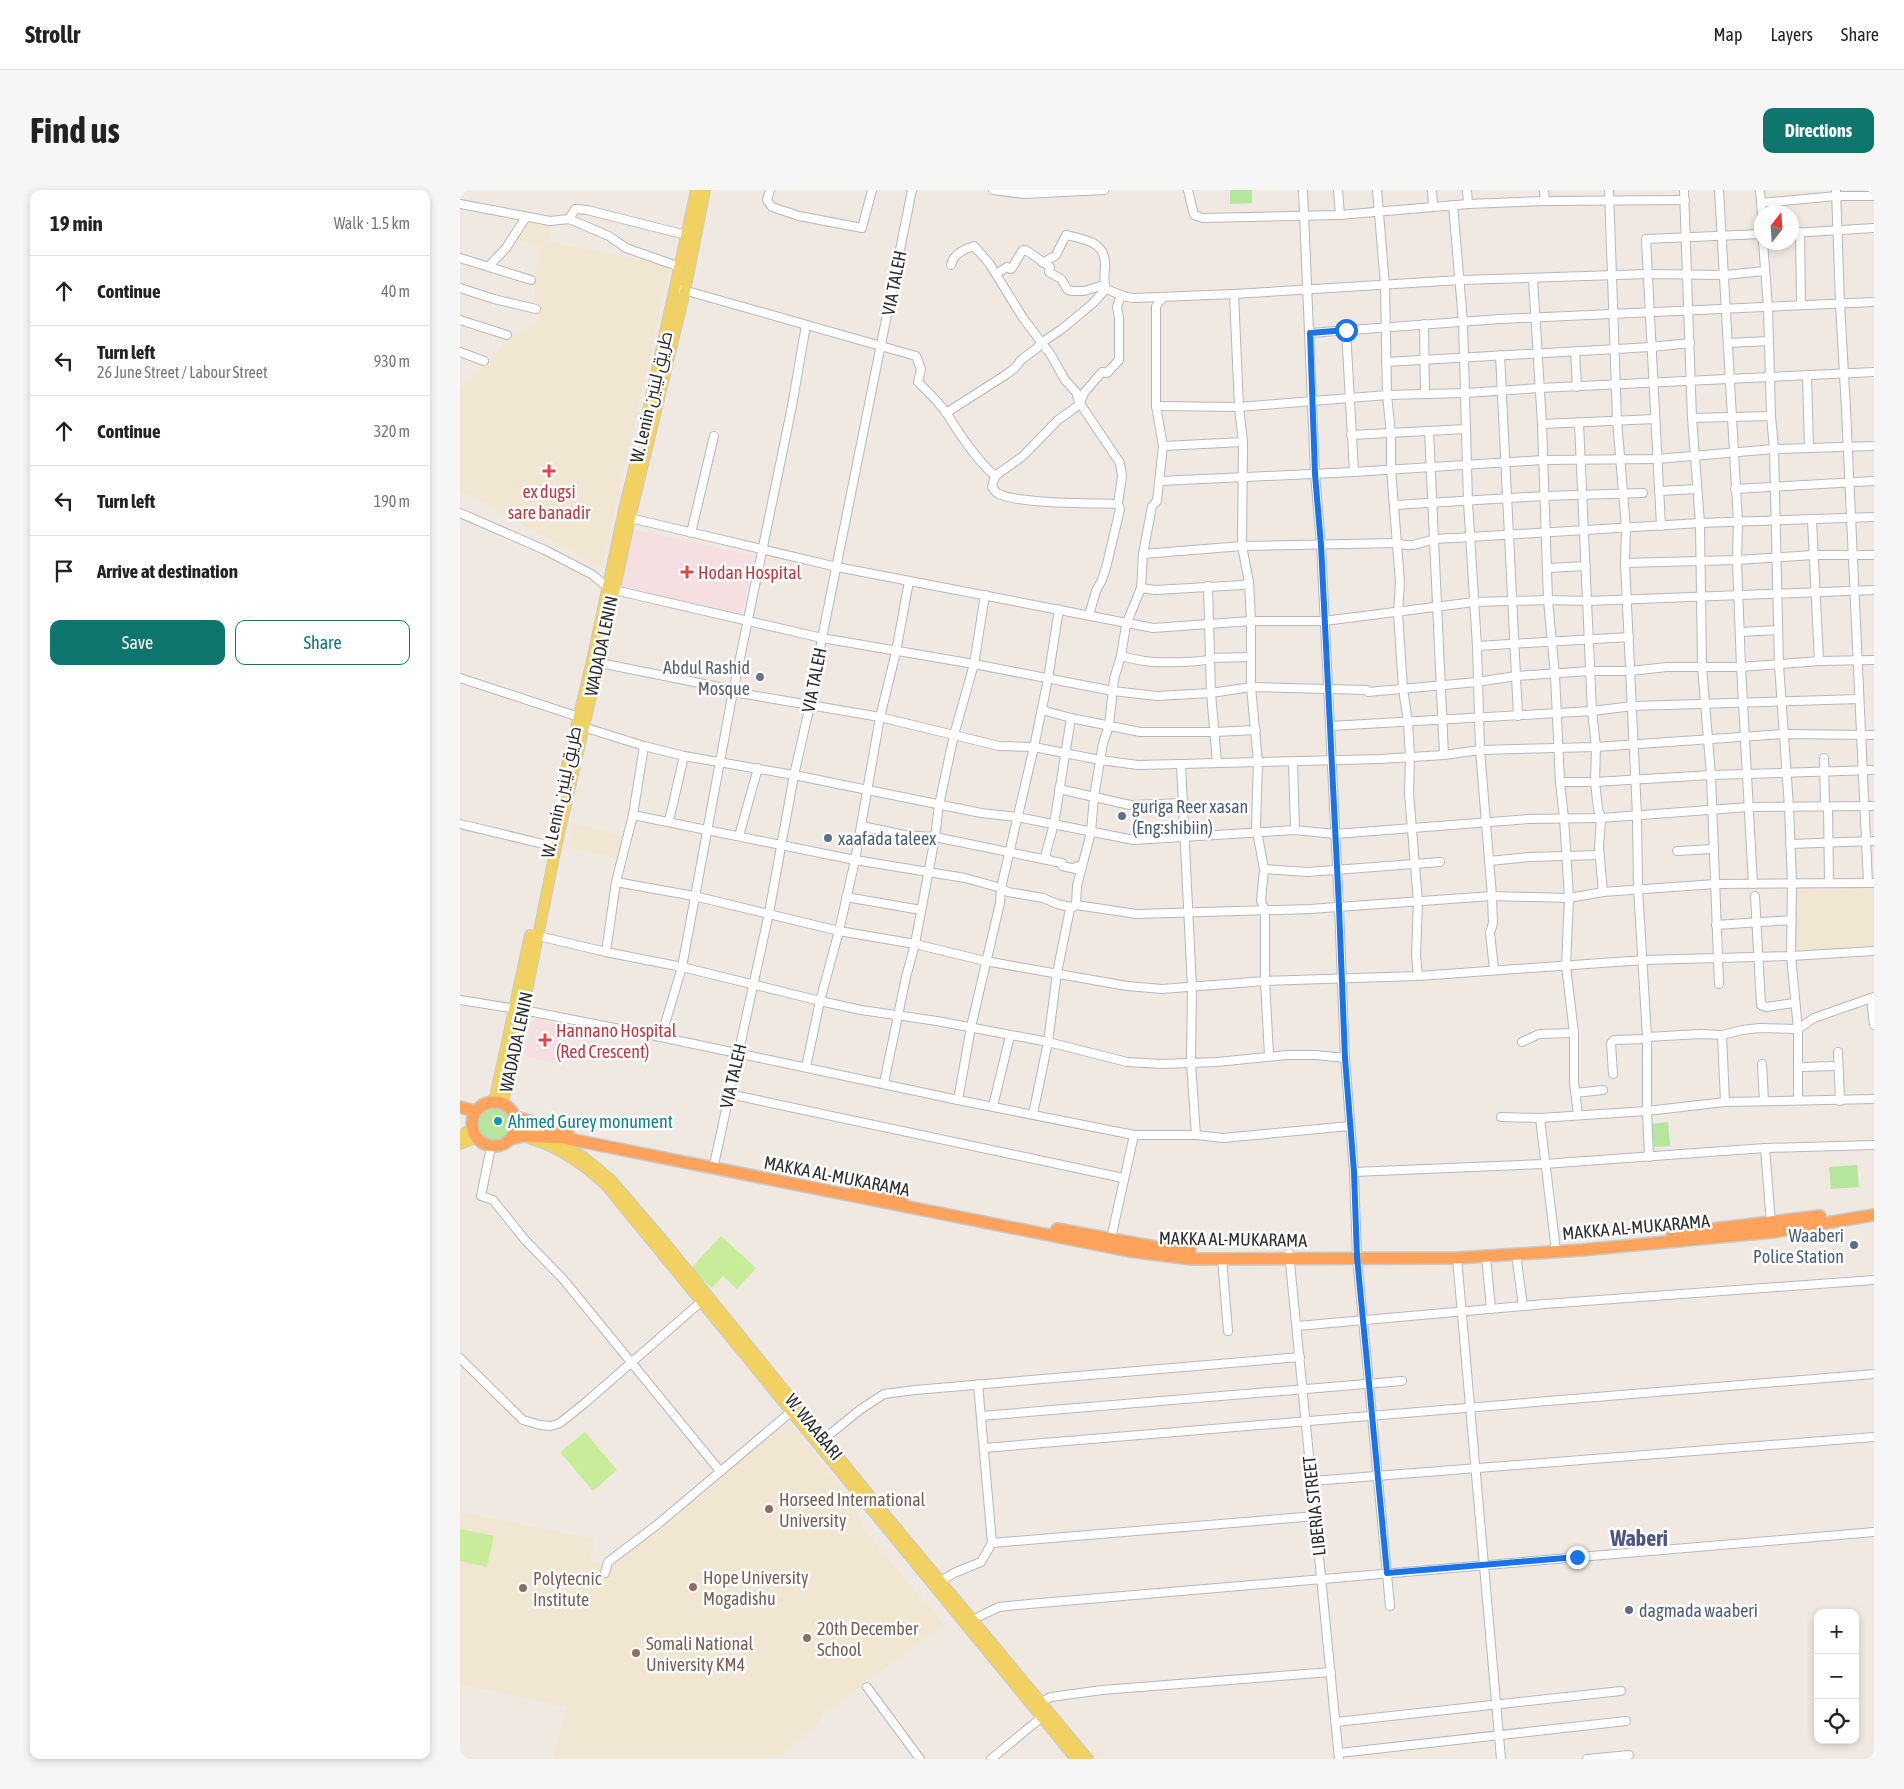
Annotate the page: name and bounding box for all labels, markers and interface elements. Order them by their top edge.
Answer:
text: Strollr [25,21,80,48]
text: Map [1713,24,1742,45]
text: Layers [1770,24,1813,45]
text: Share [1841,24,1879,45]
button: Directions [1763,108,1874,153]
text: Find us [30,110,120,150]
north arrow [1754,205,1799,250]
text: 19 min [50,211,103,235]
text: Walk · 1.5 km [334,214,410,232]
street label: VIA TALEH [877,249,911,317]
icon: ahead [50,277,78,305]
text: Continue [97,280,161,302]
text: 40 m [381,282,410,300]
route start [1335,319,1358,342]
street label: W. Lenin طريق لينين [626,329,678,465]
text: Turn left [97,341,155,363]
icon: left [50,347,78,375]
text: 930 m [374,352,410,370]
text: 26 June Street / Labour Street [97,363,268,381]
icon: ahead [50,417,78,445]
text: Continue [97,420,161,442]
text: 320 m [374,422,410,440]
marker: ex dugsi sare banadir [542,464,556,478]
place label: ex dugsi sare banadir [508,481,591,523]
icon: left [50,487,78,515]
text: Turn left [97,490,155,512]
text: 190 m [374,492,410,510]
icon: arrive [50,557,78,585]
text: Arrive at destination [97,560,238,582]
place label: Hodan Hospital [698,562,802,583]
marker: Hodan Hospital [680,565,694,579]
street label: WADADA LENIN [580,594,622,698]
button: Save [50,620,225,665]
button: Share [235,620,410,665]
street label: VIA TALEH [797,646,831,714]
place label: Abdul Rashid Mosque [663,657,750,699]
marker: Abdul Rashid Mosque [754,671,766,683]
street label: W. Lenin طريق لينين [537,724,587,860]
place label: guriga Reer xasan (Eng:shibiin) [1132,796,1248,838]
marker: guriga Reer xasan (Eng:shibiin) [1116,810,1128,822]
place label: xaafada taleex [838,828,936,849]
marker: xaafada taleex [822,832,834,844]
street label: WADADA LENIN [495,990,537,1094]
place label: Hannano Hospital (Red Crescent) [556,1020,677,1062]
marker: Hannano Hospital (Red Crescent) [538,1033,552,1047]
street label: VIA TALEH [715,1042,751,1110]
place label: Ahmed Gurey monument [508,1111,673,1132]
marker: Ahmed Gurey monument [492,1115,504,1127]
street label: MAKKA AL-MUKARAMA [762,1152,912,1200]
street label: MAKKA AL-MUKARAMA [1561,1210,1711,1244]
place label: Waaberi Police Station [1753,1225,1844,1267]
street label: MAKKA AL-MUKARAMA [1159,1227,1307,1251]
marker: Waaberi Police Station [1848,1239,1860,1251]
street label: W. WAABARI [781,1390,847,1464]
street label: LIBERIA STREET [1298,1455,1330,1557]
place label: Horseed International University [779,1489,926,1531]
marker: Horseed International University [763,1503,775,1515]
district label: Waberi [1609,1525,1668,1551]
route end [1566,1546,1589,1569]
place label: Hope University Mogadishu [703,1567,808,1609]
place label: Polytecnic Institute [533,1568,602,1610]
marker: Hope University Mogadishu [687,1581,699,1593]
marker: Polytecnic Institute [517,1582,529,1594]
place label: dagmada waaberi [1639,1600,1758,1621]
marker: dagmada waaberi [1623,1604,1635,1616]
map controls [1814,1609,1859,1744]
button: + [1814,1609,1859,1654]
place label: 20th December School [817,1618,919,1660]
marker: 20th December School [801,1632,813,1644]
place label: Somali National University KM4 [646,1633,754,1675]
marker: Somali National University KM4 [630,1647,642,1659]
button: − [1814,1654,1859,1699]
button: locate [1814,1699,1859,1744]

